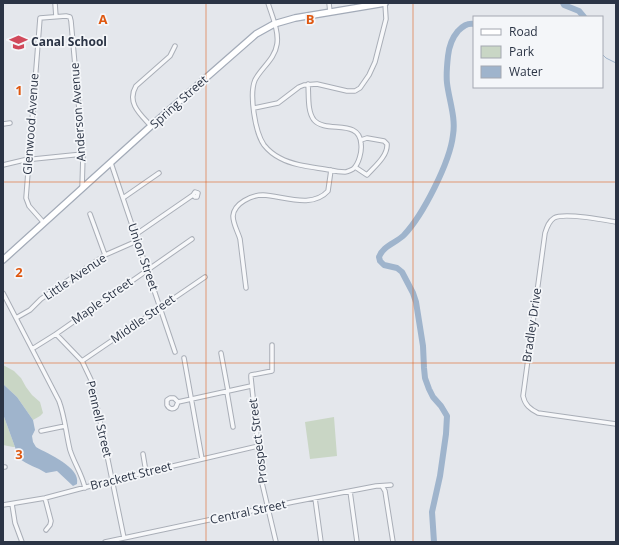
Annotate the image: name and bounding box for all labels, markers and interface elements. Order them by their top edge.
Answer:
text: A [99,10,108,28]
text: B [306,10,315,28]
legend [473,16,603,88]
text: Road [509,23,538,40]
school or university icon: Canal School [8,32,28,52]
place label: Canal School [31,33,107,50]
text: Park [509,43,535,60]
street label: Anderson Avenue [66,62,89,162]
text: Water [509,63,543,80]
street label: Spring Street [146,71,211,132]
street label: Glenwood Avenue [18,72,43,175]
text: 1 [15,81,23,99]
street label: Union Street [124,221,163,293]
street label: Little Avenue [40,249,110,304]
text: 2 [15,263,23,281]
street label: Maple Street [68,273,136,328]
street label: Bradley Drive [518,286,545,363]
street label: Middle Street [107,290,178,347]
street label: Pennell Street [82,379,117,459]
street label: Prospect Street [244,397,271,485]
text: 3 [15,445,23,463]
street label: Brackett Street [88,457,173,494]
street label: Central Street [208,495,287,528]

